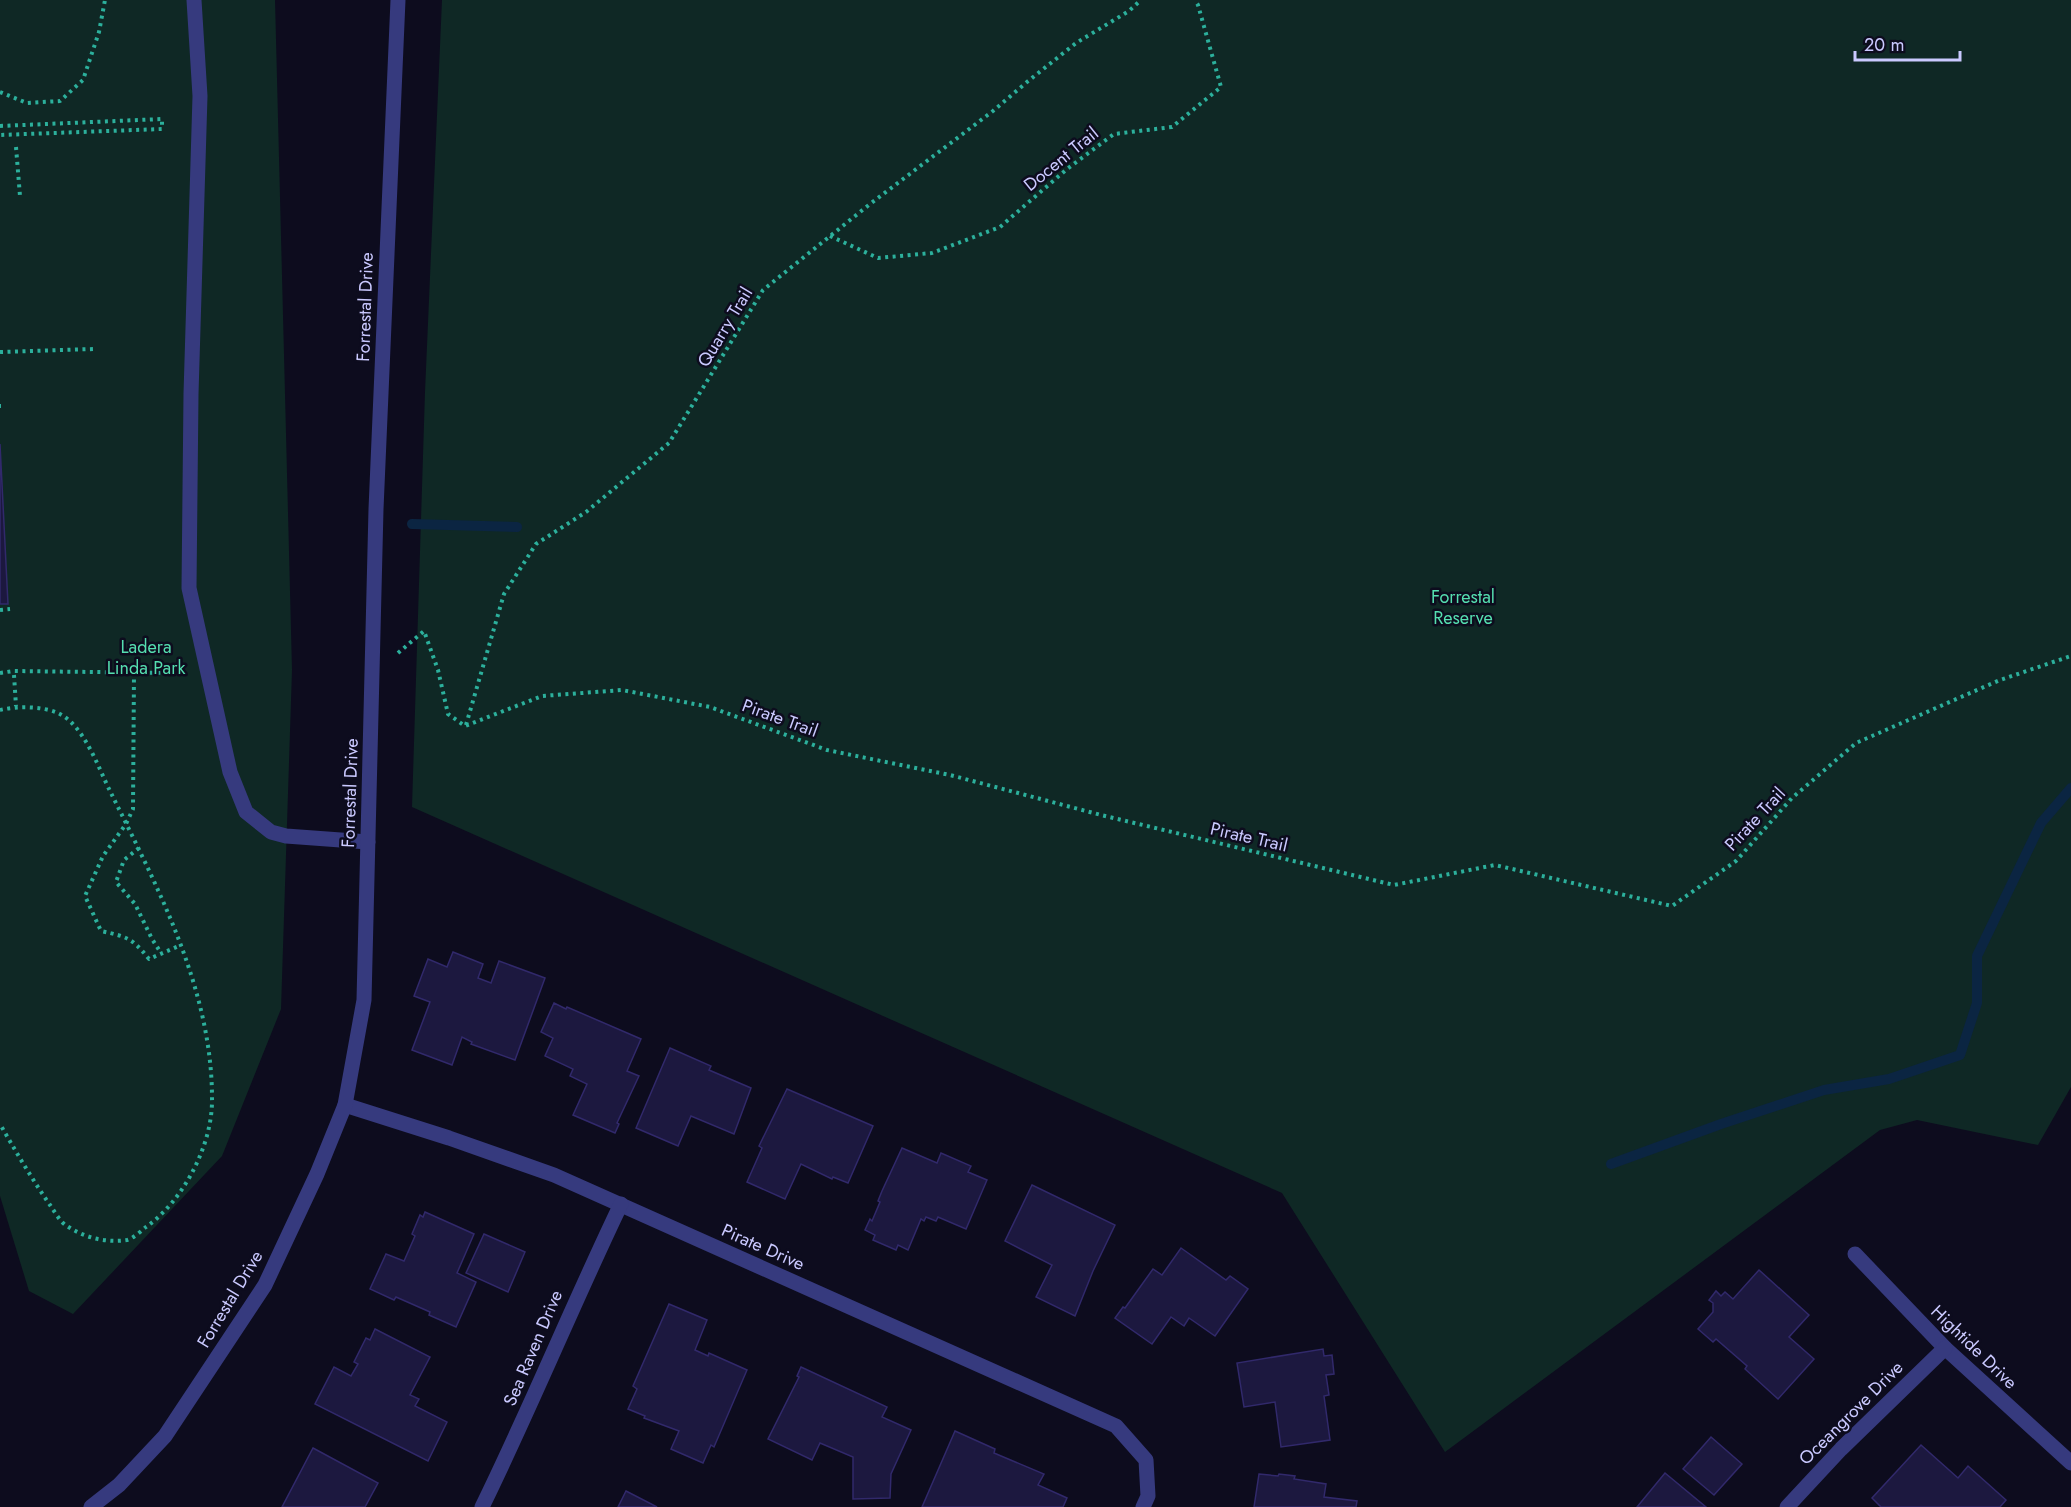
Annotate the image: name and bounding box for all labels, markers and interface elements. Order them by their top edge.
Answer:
scale bar [1855,24,1960,62]
text: 20 m [1864,32,1904,58]
street label: Docent Trail [1018,121,1104,197]
street label: Forrestal Drive [350,252,380,362]
street label: Quarry Trail [691,282,759,372]
park label: Forrestal Reserve [1431,584,1495,631]
park label: Ladera Linda Park [107,634,185,681]
street label: Pirate Trail [738,692,822,744]
street label: Forrestal Drive [335,738,365,848]
street label: Pirate Trail [1719,781,1791,857]
street label: Pirate Trail [1208,815,1290,859]
street label: Pirate Drive [717,1217,809,1277]
street label: Forrestal Drive [191,1245,269,1353]
street label: Sea Raven Drive [497,1286,569,1410]
street label: Hightide Drive [1925,1299,2023,1395]
street label: Oceangrove Drive [1793,1355,1909,1471]

